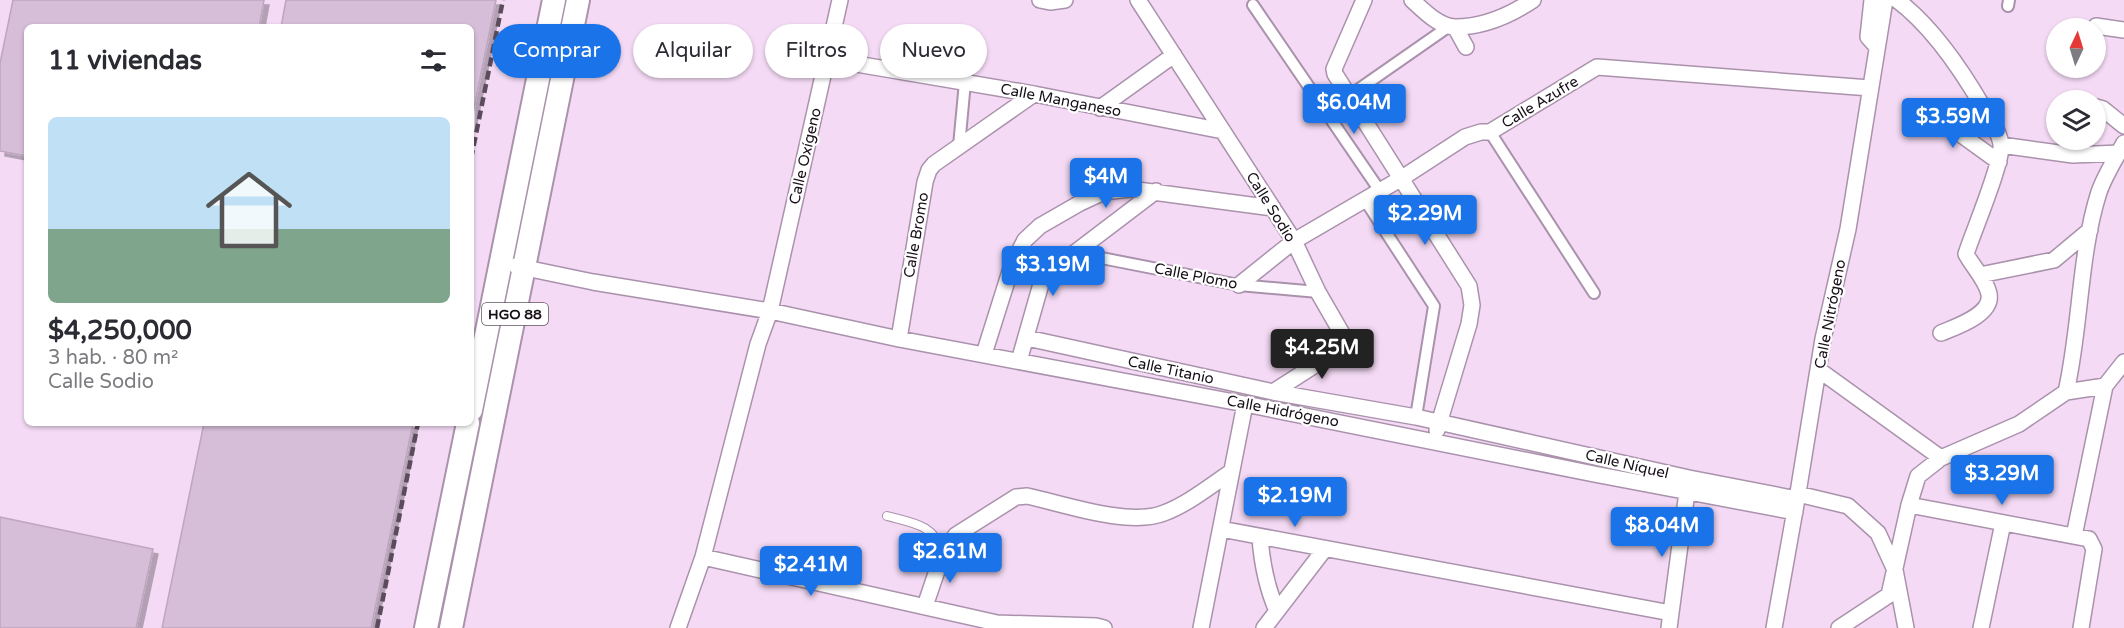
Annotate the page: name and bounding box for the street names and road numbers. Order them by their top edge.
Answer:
street label: Calle Azufre [1498,72,1582,132]
street label: Calle Manganeso [999,79,1123,121]
street label: Calle Oxígeno [785,106,825,206]
street label: Calle Sodio [1242,169,1300,245]
street label: Calle Bromo [900,191,932,279]
street label: Calle Nitrógeno [1811,258,1849,370]
street label: Calle Plomo [1153,259,1239,293]
road number: HGO 88 [482,303,548,325]
street label: Calle Titanio [1126,352,1216,388]
street label: Calle Hidrógeno [1225,391,1341,431]
street label: Calle Níquel [1583,446,1671,482]

